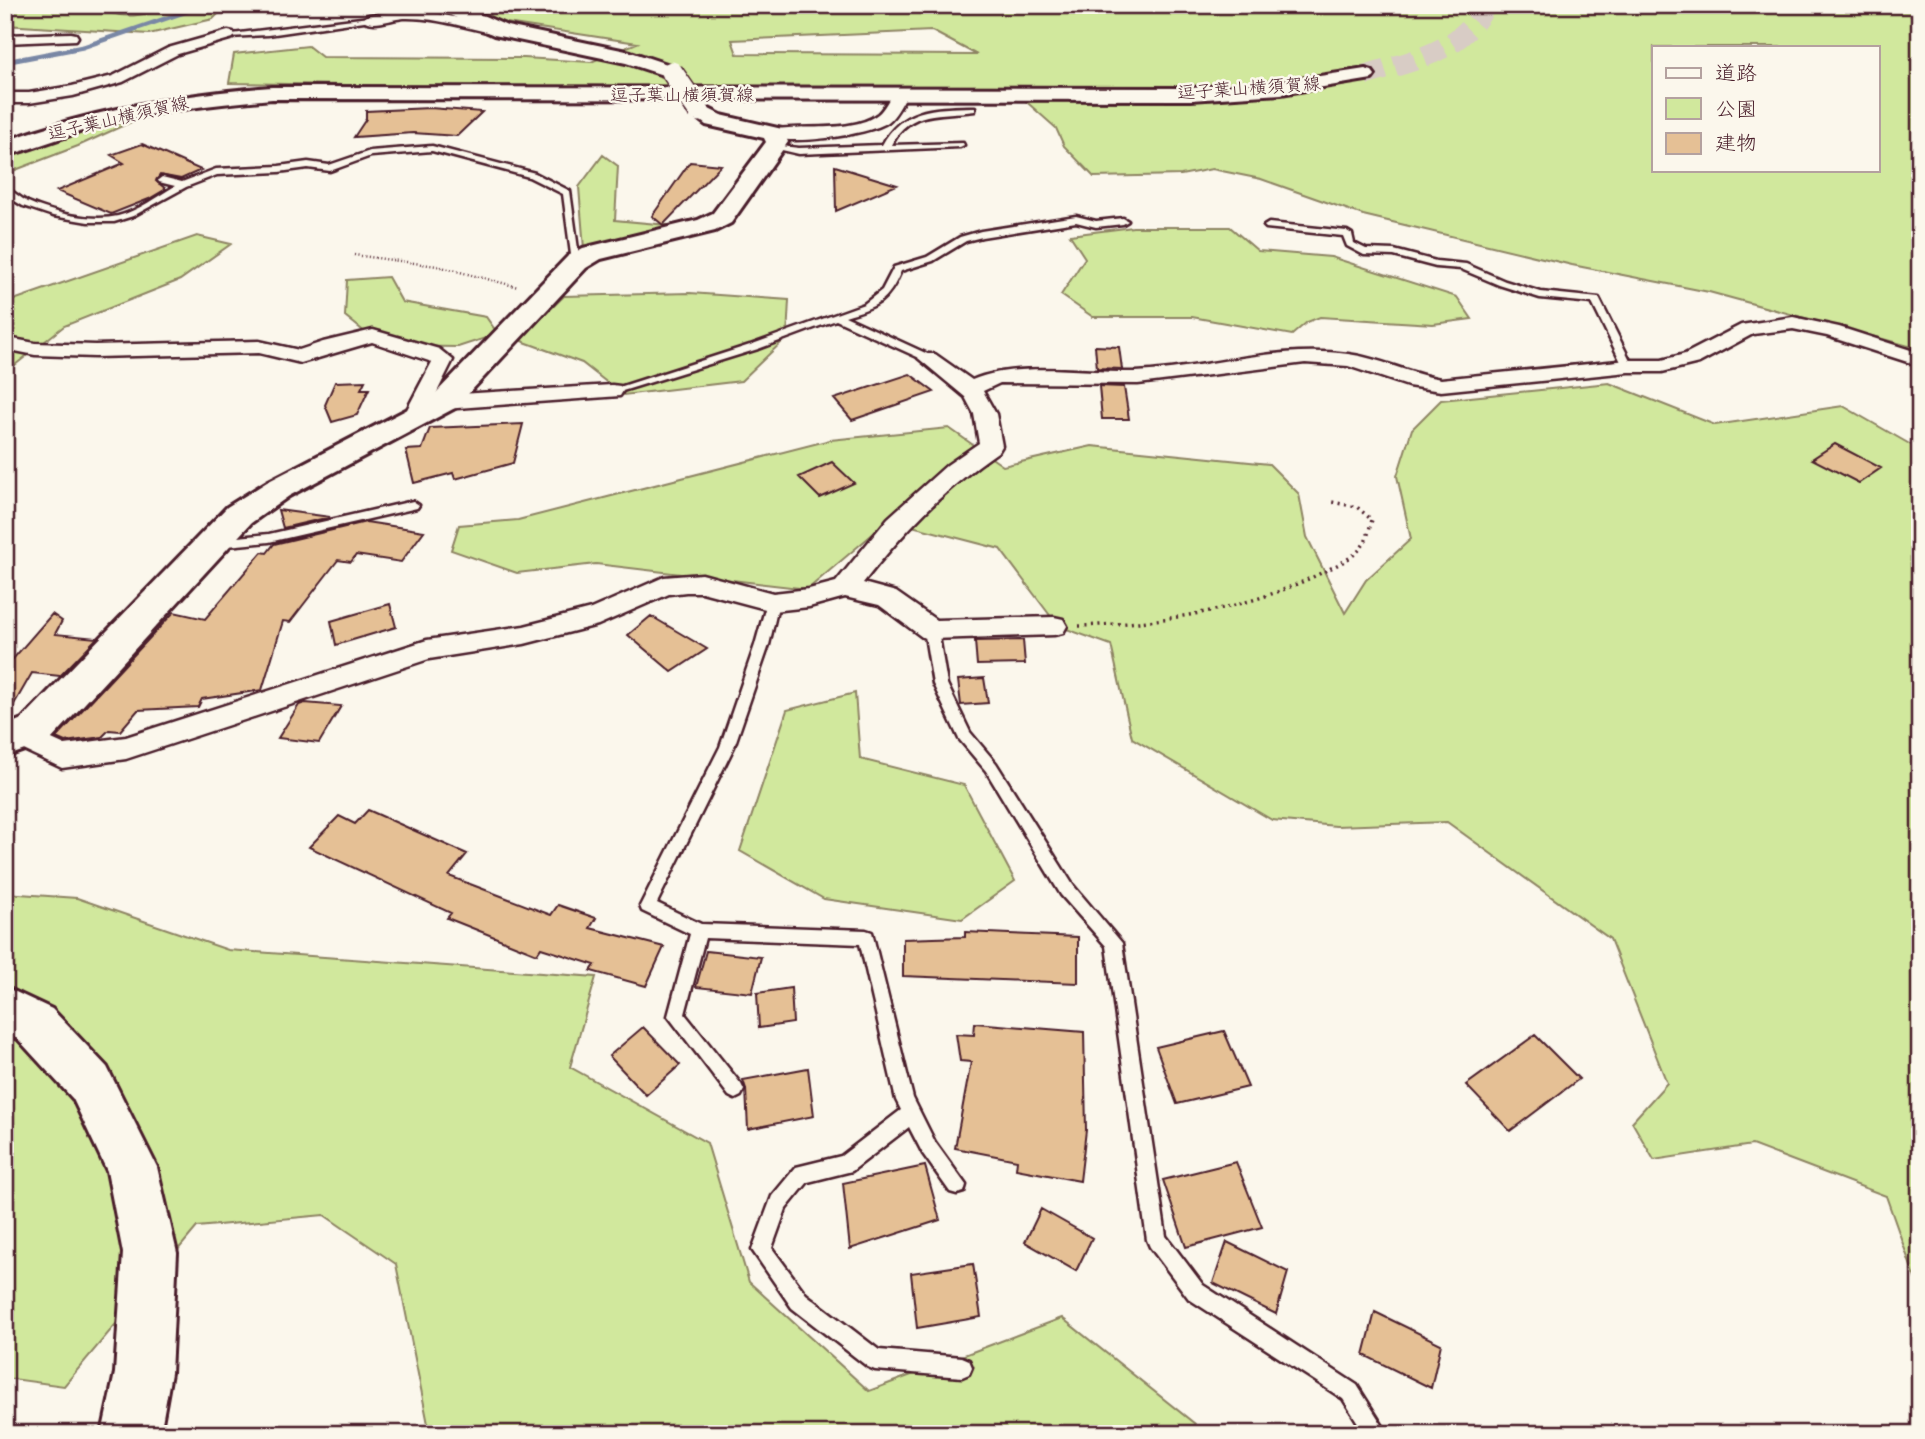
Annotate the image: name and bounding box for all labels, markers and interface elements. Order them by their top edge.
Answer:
legend [1652,46,1880,172]
text: 道路 [1715,59,1757,87]
street label: 逗子葉山横須賀線 [1176,71,1322,105]
street label: 逗子葉山横須賀線 [610,83,754,107]
street label: 逗子葉山横須賀線 [45,90,191,146]
text: 公園 [1715,95,1757,123]
text: 建物 [1715,129,1757,157]

